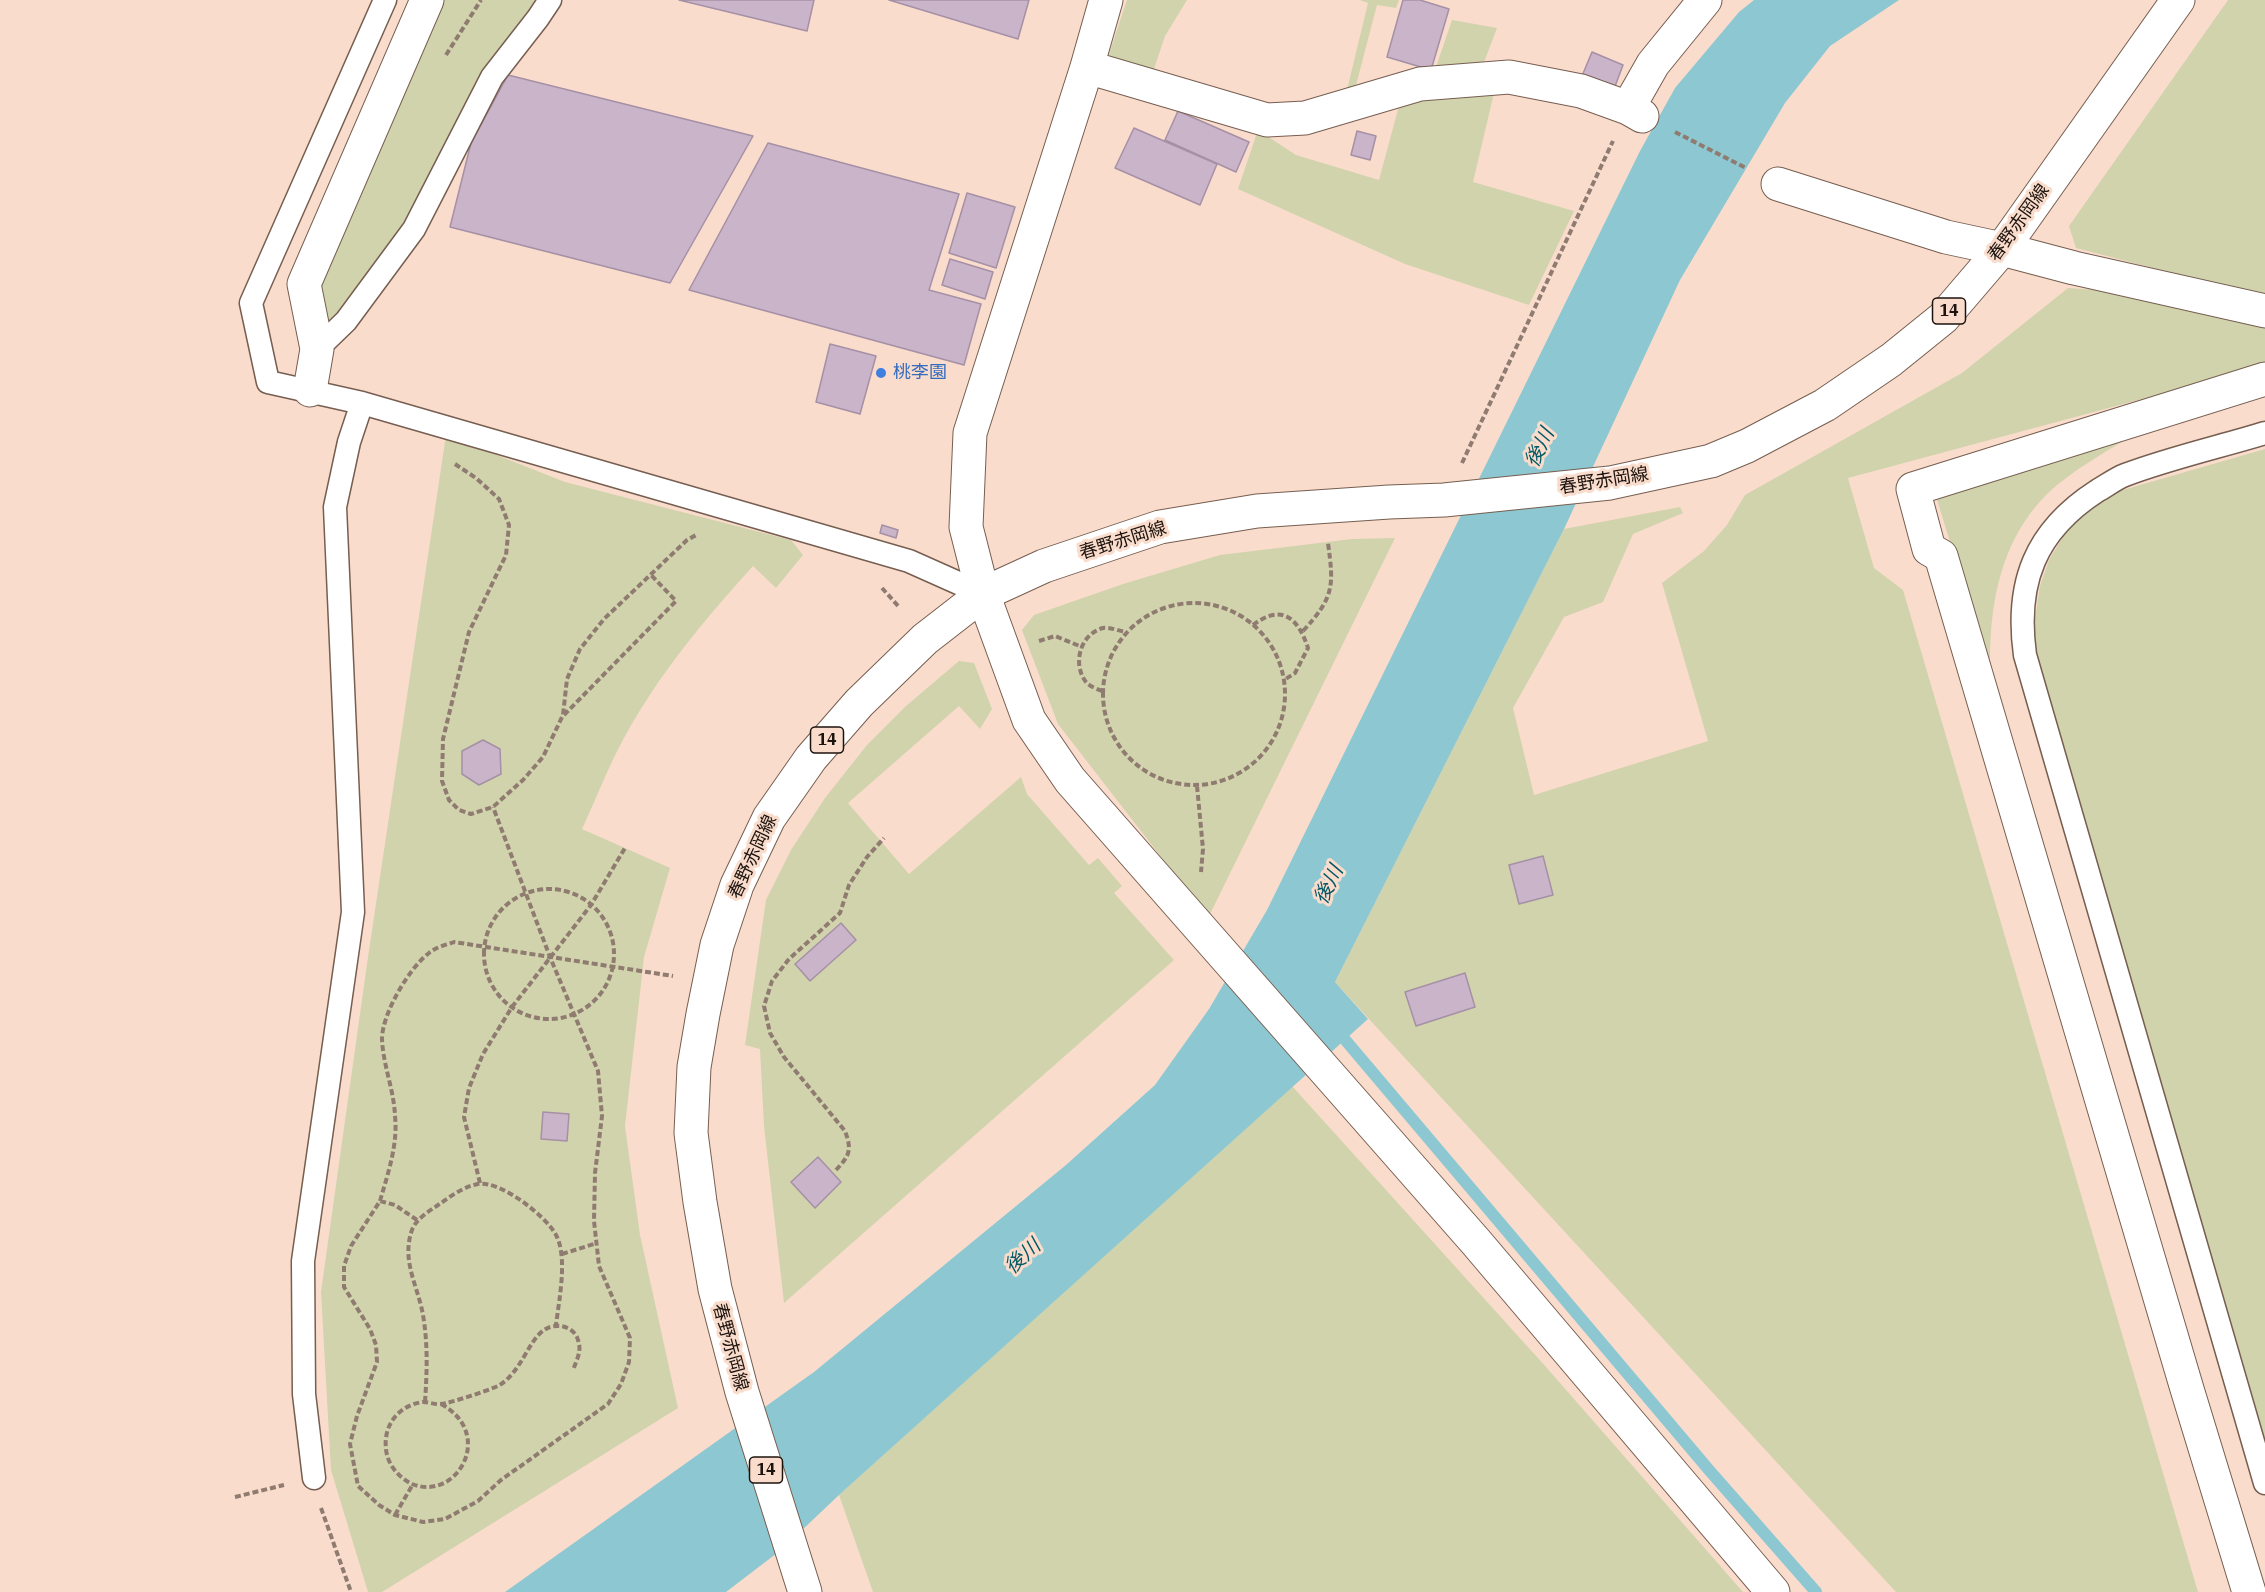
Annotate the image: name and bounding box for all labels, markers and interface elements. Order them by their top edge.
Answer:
street label: 春野赤岡線 [1984,180,2054,266]
road number: 14 [1932,298,1966,324]
place label: 桃李園 [893,362,947,384]
marker: 桃李園 [874,366,888,380]
water label: 後川 [1520,425,1560,471]
street label: 春野赤岡線 [1558,463,1650,499]
street label: 春野赤岡線 [1077,518,1169,564]
road number: 14 [810,727,844,753]
street label: 春野赤岡線 [724,812,782,902]
water label: 後川 [1309,862,1349,908]
water label: 後川 [1000,1235,1046,1279]
street label: 春野赤岡線 [708,1301,752,1393]
road number: 14 [750,1457,783,1483]

